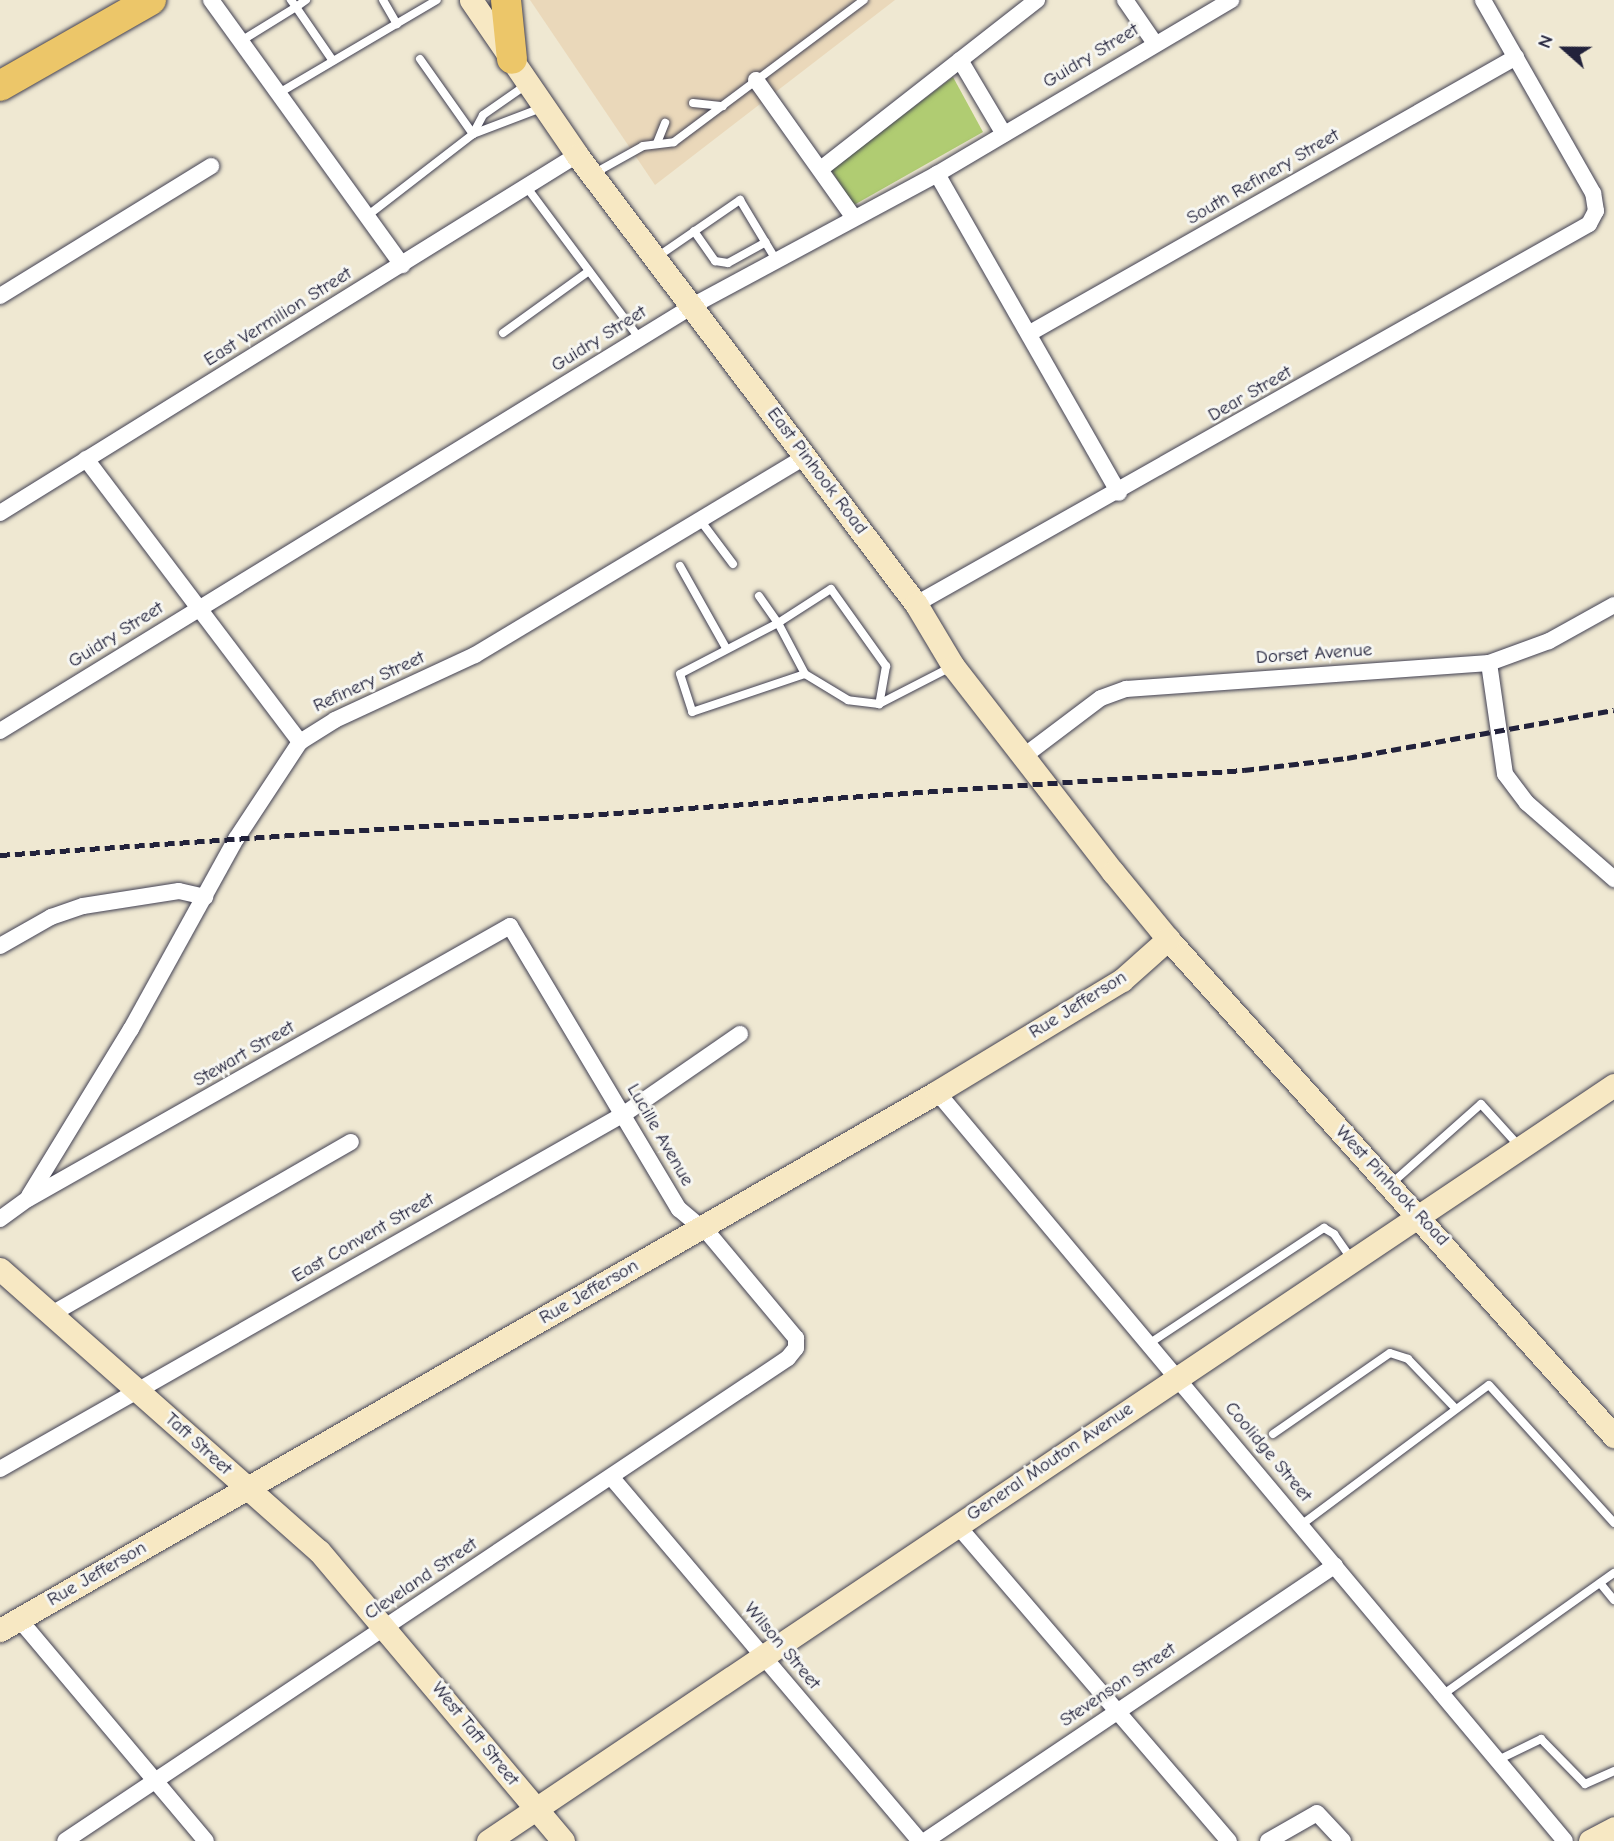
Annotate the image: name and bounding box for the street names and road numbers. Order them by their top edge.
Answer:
street label: Guidry Street [1039,19,1143,93]
street label: South Refinery Street [1183,124,1343,230]
street label: East Vermilion Street [200,262,356,372]
street label: Guidry Street [547,301,651,377]
street label: Dear Street [1204,361,1296,427]
street label: East Pinhook Road [762,403,872,539]
street label: Guidry Street [64,597,168,673]
street label: Dorset Avenue [1255,639,1373,669]
street label: Refinery Street [310,646,428,718]
street label: Rue Jefferson [1025,966,1131,1044]
street label: Stewart Street [190,1016,298,1092]
street label: Lucille Avenue [622,1080,698,1190]
street label: West Pinhook Road [1330,1121,1454,1251]
street label: East Convent Street [288,1188,438,1288]
street label: Rue Jefferson [535,1254,643,1330]
street label: Coolidge Street [1219,1397,1317,1507]
street label: General Mouton Avenue [962,1398,1138,1526]
street label: Taft Street [160,1408,236,1480]
street label: Cleveland Street [360,1533,482,1625]
street label: Rue Jefferson [43,1536,151,1612]
street label: Wilson Street [739,1598,825,1694]
street label: Stevenson Street [1056,1638,1180,1732]
street label: West Taft Street [426,1677,524,1791]

